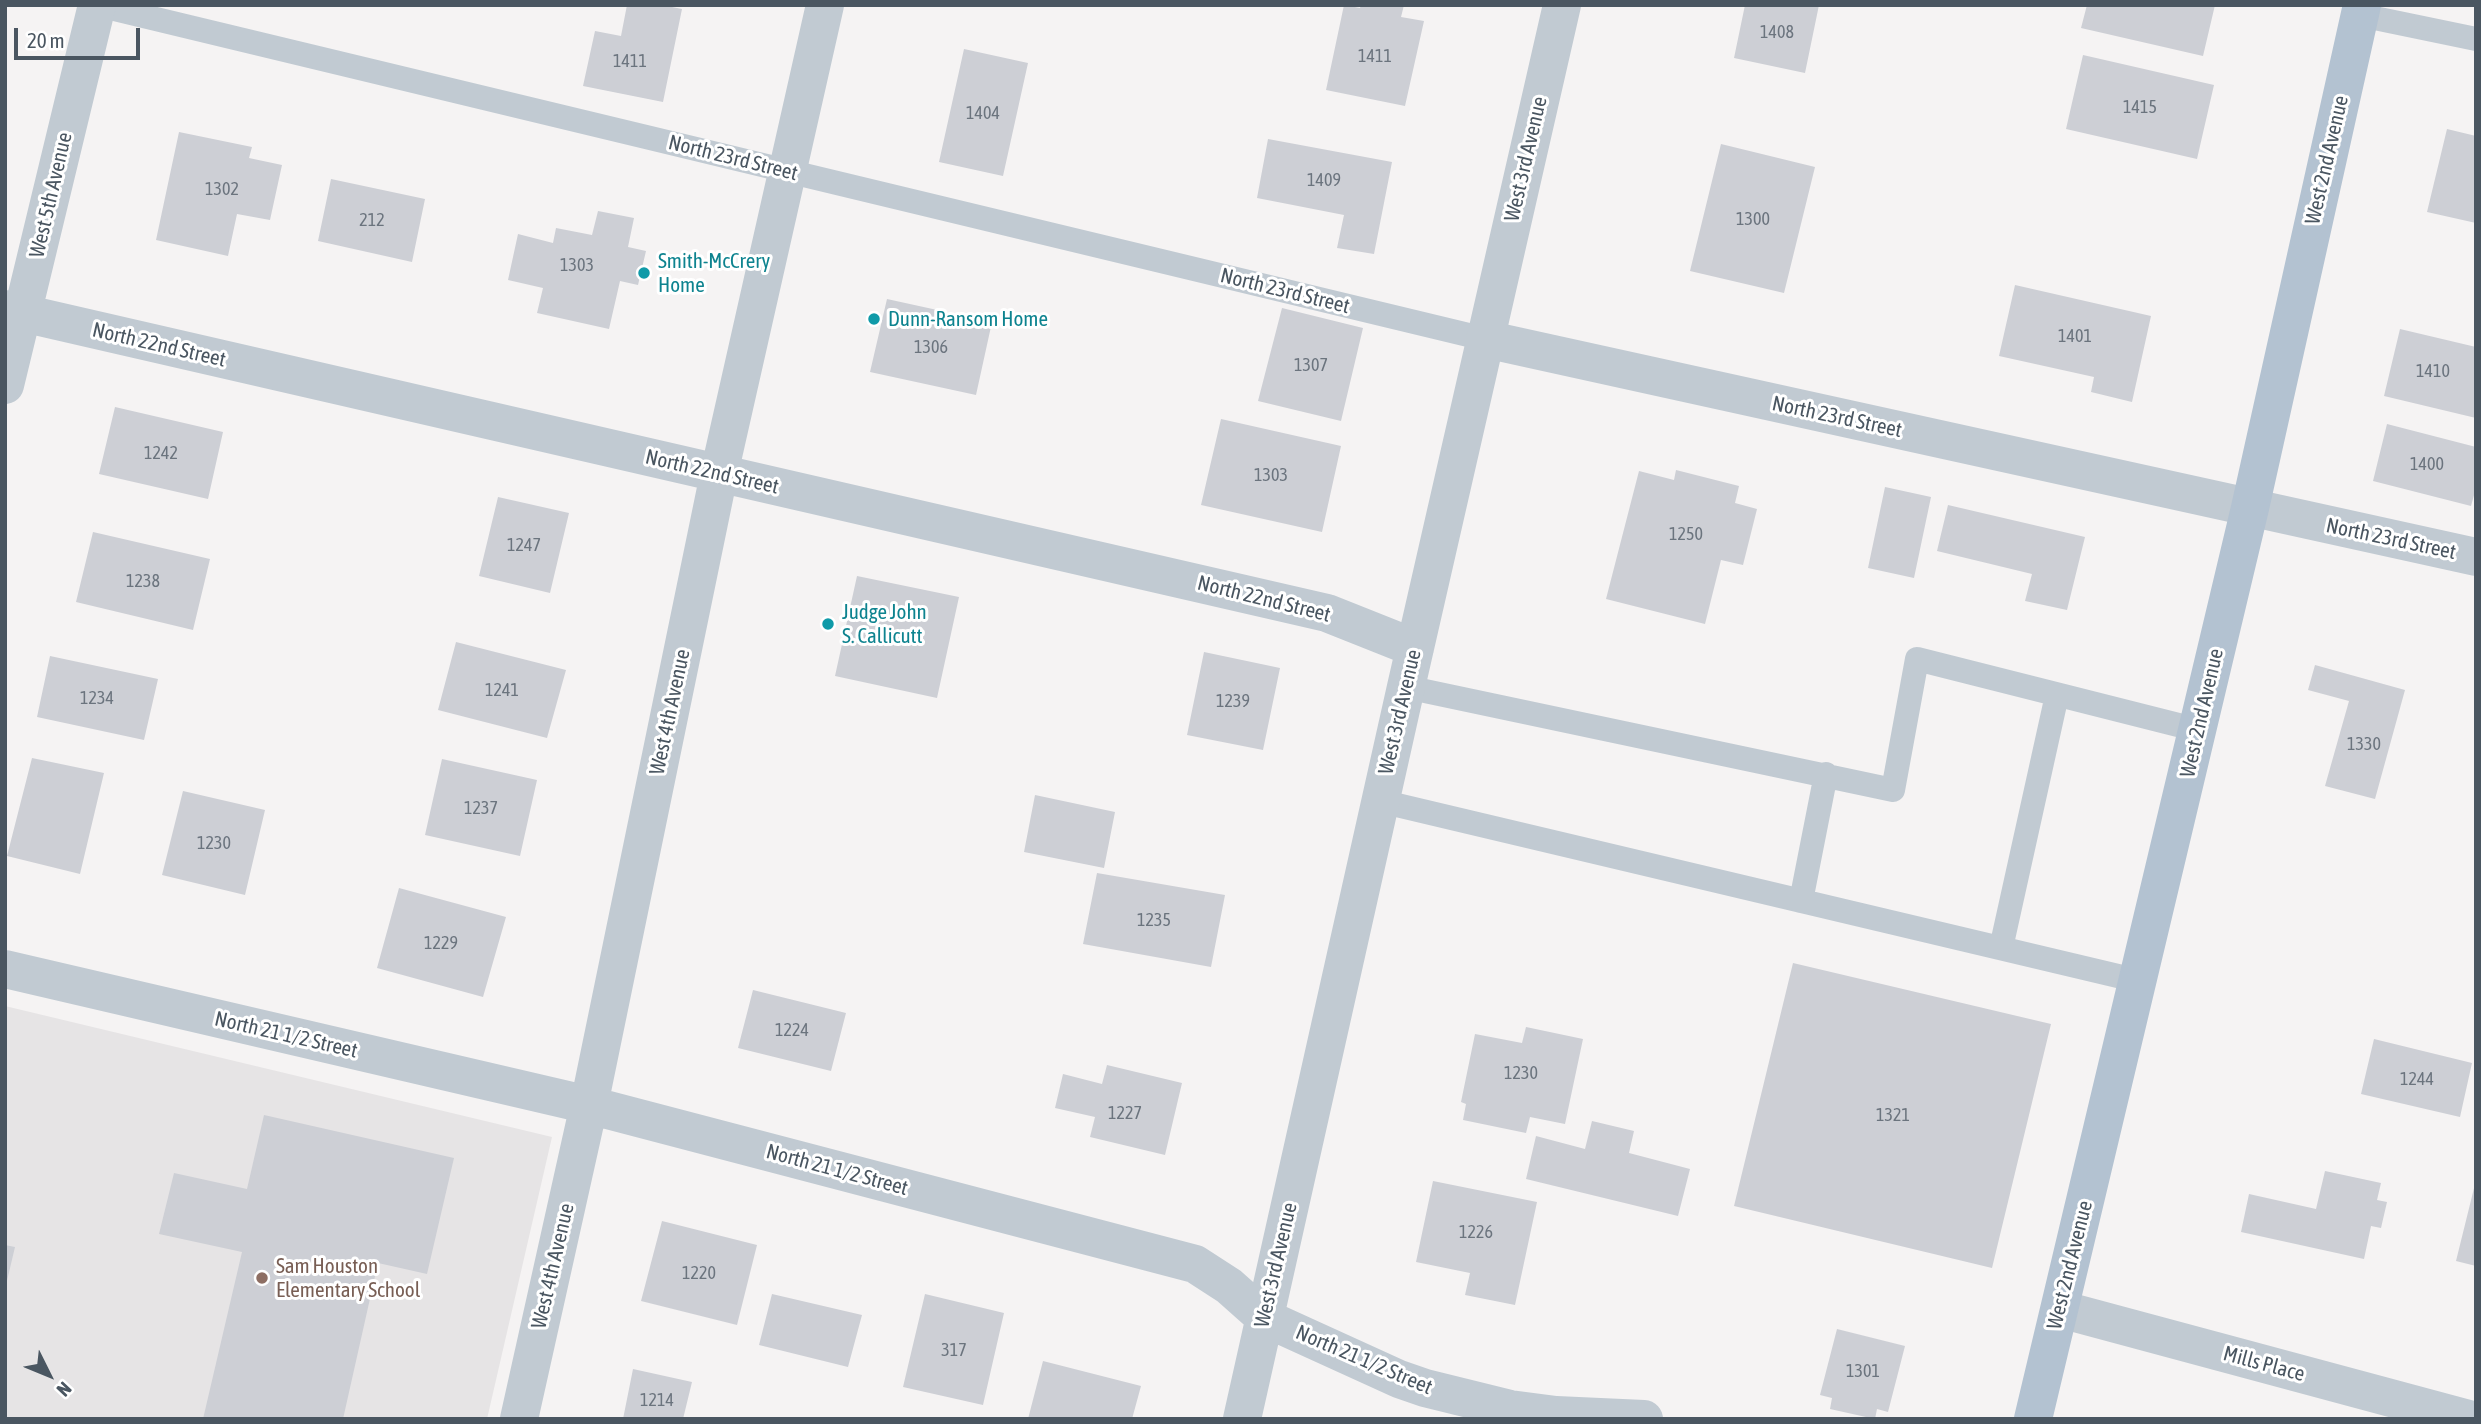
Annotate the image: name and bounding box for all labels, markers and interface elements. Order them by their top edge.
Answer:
scale bar [18,14,144,58]
house number: 1408 [1760,21,1794,43]
text: 20 m [27,28,65,52]
house number: 1411 [1358,45,1392,67]
house number: 1411 [613,50,647,72]
street label: West 2nd Avenue [2300,93,2354,227]
street label: West 3rd Avenue [1499,94,1553,224]
house number: 1415 [2123,96,2157,118]
house number: 1404 [966,102,1000,124]
street label: West 5th Avenue [24,130,78,260]
street label: North 23rd Street [666,130,800,186]
house number: 1409 [1307,169,1341,191]
house number: 1302 [205,178,239,200]
house number: 1300 [1736,208,1770,230]
house number: 212 [359,209,385,231]
place label: Smith-McCrery Home [658,248,770,298]
house number: 1303 [560,254,594,276]
street label: North 23rd Street [1218,263,1352,319]
marker: Smith-McCrery Home [636,265,652,281]
place label: Dunn-Ransom Home [888,306,1048,332]
marker: Dunn-Ransom Home [866,311,882,327]
street label: North 22nd Street [90,317,228,373]
house number: 1401 [2058,325,2092,347]
house number: 1306 [914,336,948,358]
house number: 1307 [1294,354,1328,376]
house number: 1410 [2416,360,2450,382]
street label: North 23rd Street [1770,391,1904,443]
house number: 1242 [144,442,178,464]
street label: North 22nd Street [643,444,781,500]
house number: 1400 [2410,453,2444,475]
house number: 1303 [1254,464,1288,486]
street label: North 23rd Street [2324,513,2458,565]
house number: 1250 [1669,523,1703,545]
house number: 1247 [507,534,541,556]
house number: 1238 [126,570,160,592]
street label: North 22nd Street [1195,570,1333,628]
place label: Judge John S. Callicutt [842,599,927,649]
marker: Judge John S. Callicutt [820,616,836,632]
street label: West 2nd Avenue [2175,646,2229,780]
street label: West 4th Avenue [644,647,696,777]
street label: West 3rd Avenue [1373,647,1427,777]
house number: 1241 [485,679,519,701]
house number: 1234 [80,687,114,709]
house number: 1239 [1216,690,1250,712]
house number: 1330 [2347,733,2381,755]
house number: 1237 [464,797,498,819]
house number: 1230 [197,832,231,854]
house number: 1235 [1137,909,1171,931]
house number: 1229 [424,932,458,954]
street label: North 21 1/2 Street [212,1006,360,1064]
house number: 1224 [775,1019,809,1041]
house number: 1230 [1504,1062,1538,1084]
house number: 1244 [2400,1068,2434,1090]
house number: 1227 [1108,1102,1142,1124]
house number: 1321 [1876,1104,1910,1126]
street label: North 21 1/2 Street [763,1139,911,1201]
street label: West 2nd Avenue [2042,1198,2098,1332]
street label: West 3rd Avenue [1249,1200,1303,1330]
street label: West 4th Avenue [526,1201,580,1331]
house number: 1226 [1459,1221,1493,1243]
place label: Sam Houston Elementary School [276,1253,420,1303]
house number: 1220 [682,1262,716,1284]
marker: Sam Houston Elementary School [254,1270,270,1286]
street label: North 21 1/2 Street [1292,1320,1436,1400]
house number: 317 [941,1339,967,1361]
north arrow [14,1340,84,1410]
street label: Mills Place [2221,1341,2307,1387]
house number: 1301 [1846,1360,1880,1382]
text: N [52,1378,76,1401]
house number: 1214 [640,1389,674,1411]

